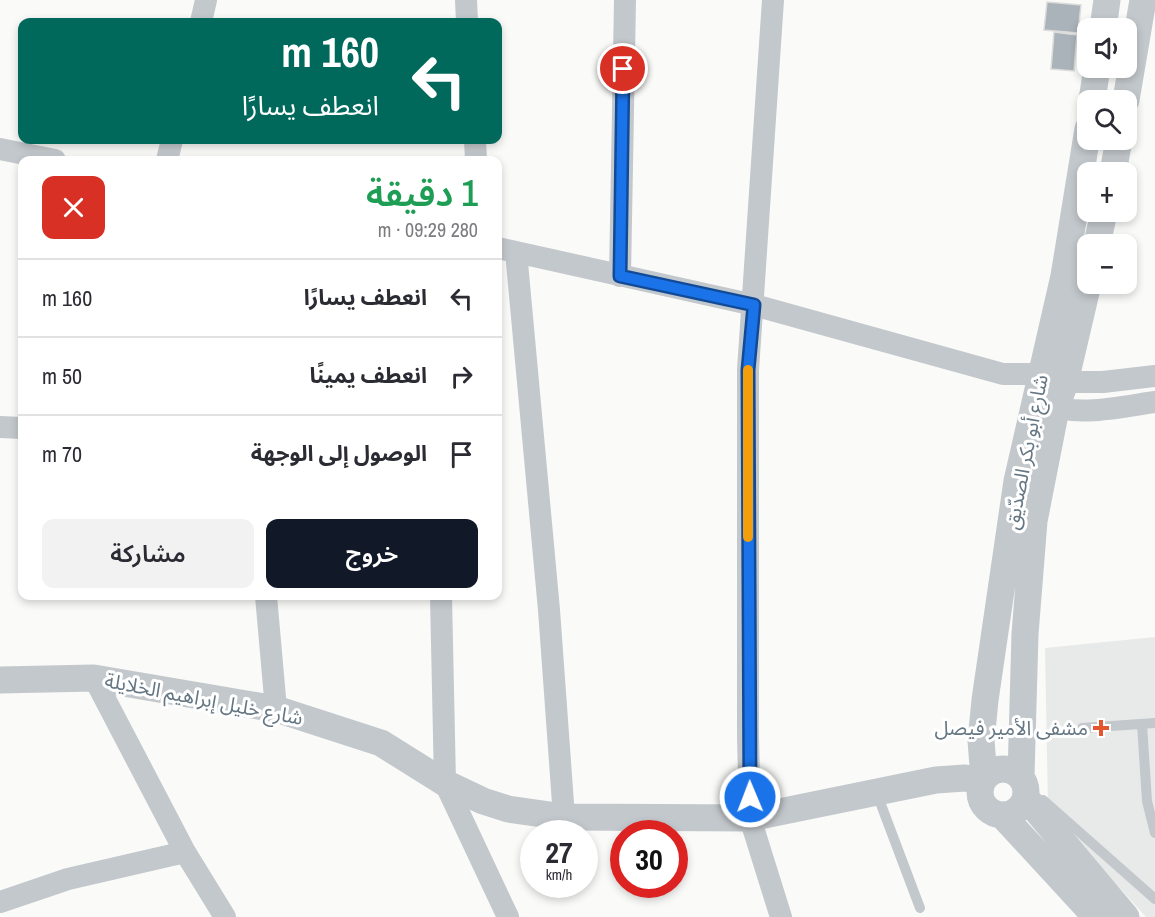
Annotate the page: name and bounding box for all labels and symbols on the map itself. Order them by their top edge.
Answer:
pin [597,43,648,94]
street label: شارع أبو بكر الصدّيق [997,372,1056,532]
street label: شارع خليل إبراهيم الخلايلة [102,666,305,733]
place label: مشفى الأمير فيصل [935,714,1088,741]
marker: مشفى الأمير فيصل [1092,719,1110,737]
position arrow [718,765,782,829]
speed limit sign: 30 [610,820,688,898]

